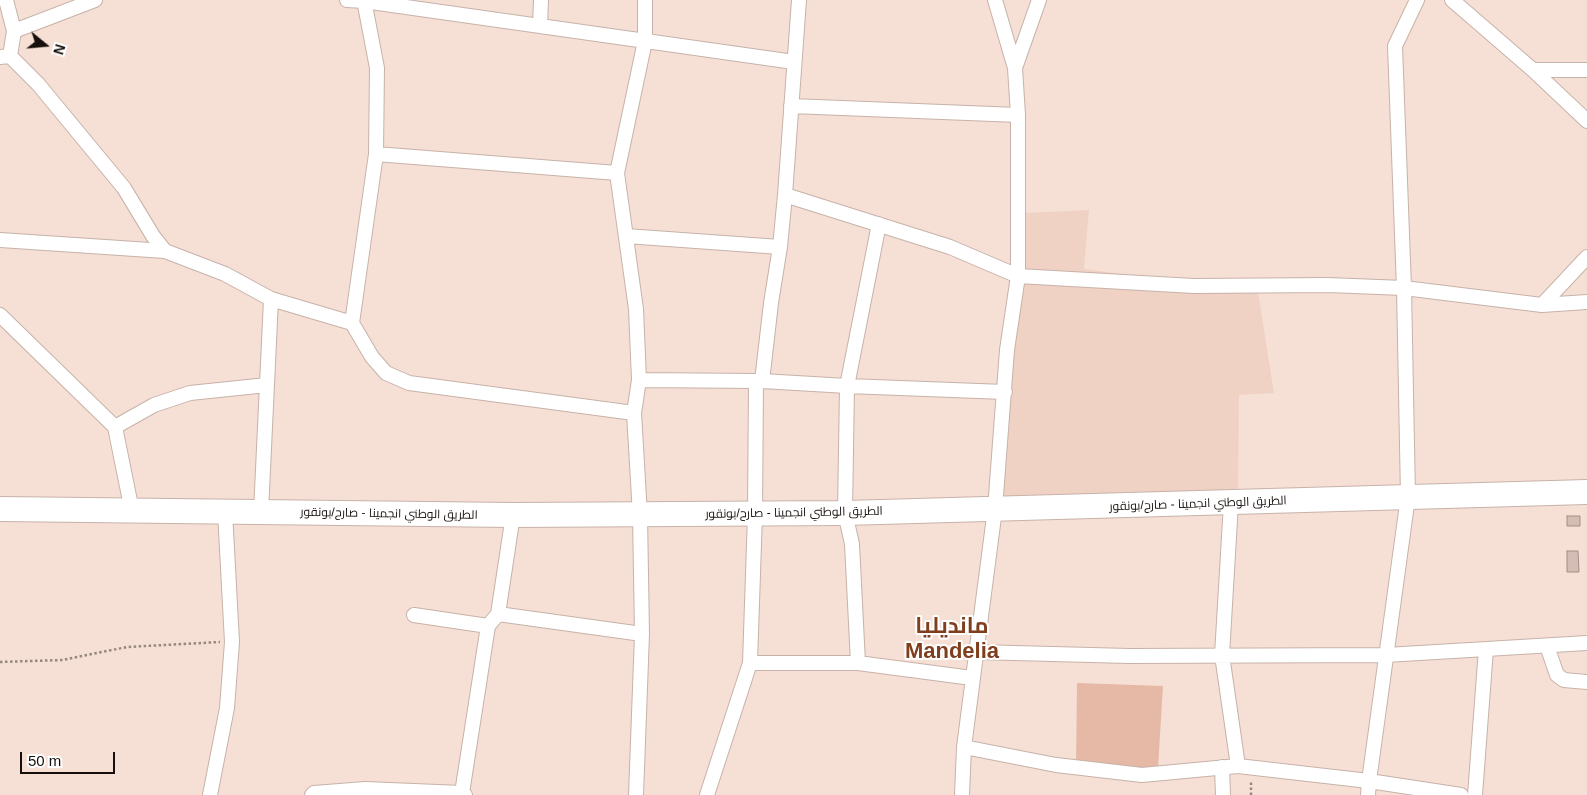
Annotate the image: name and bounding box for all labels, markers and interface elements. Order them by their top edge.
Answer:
north arrow [20,20,70,70]
text: N [50,42,68,57]
street label: الطريق الوطني انجمينا - صارح/بونقور [1109,494,1287,514]
street label: الطريق الوطني انجمينا - صارح/بونقور [705,504,883,522]
street label: الطريق الوطني انجمينا - صارح/بونقور [300,505,478,523]
district label: مانديليا Mandelia [905,614,999,666]
scale bar [22,742,118,774]
text: 50 m [28,752,61,769]

